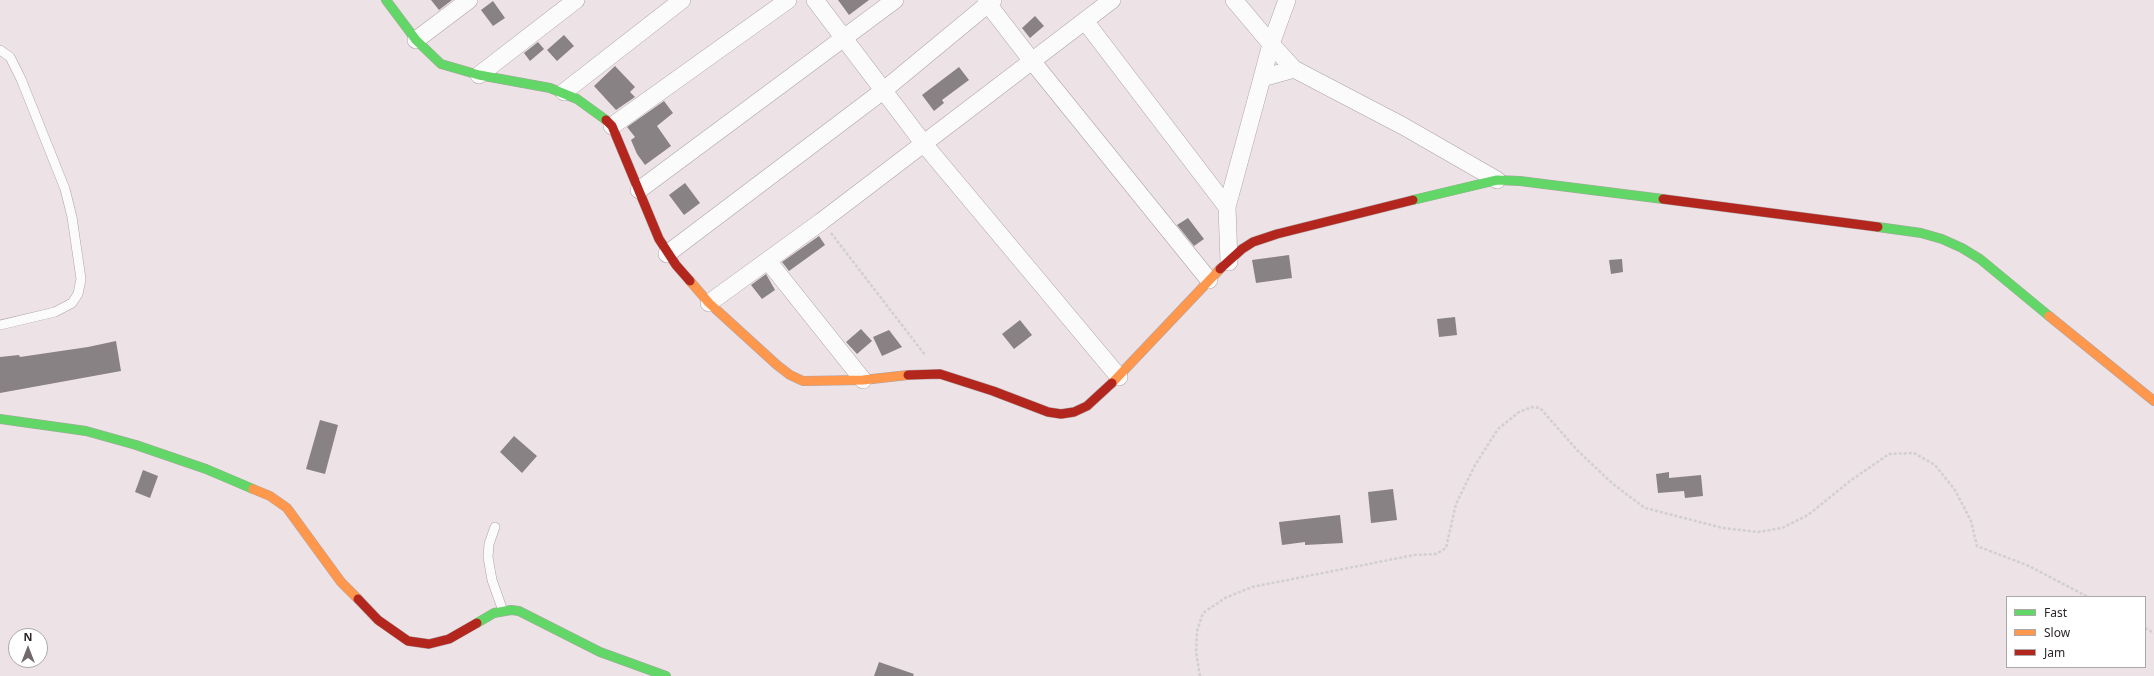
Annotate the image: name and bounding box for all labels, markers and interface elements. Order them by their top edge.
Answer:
legend [2006,596,2146,668]
text: Fast [2044,604,2067,621]
text: Slow [2044,624,2070,641]
north arrow [8,628,48,668]
text: N [24,629,32,644]
text: Jam [2044,644,2065,661]

